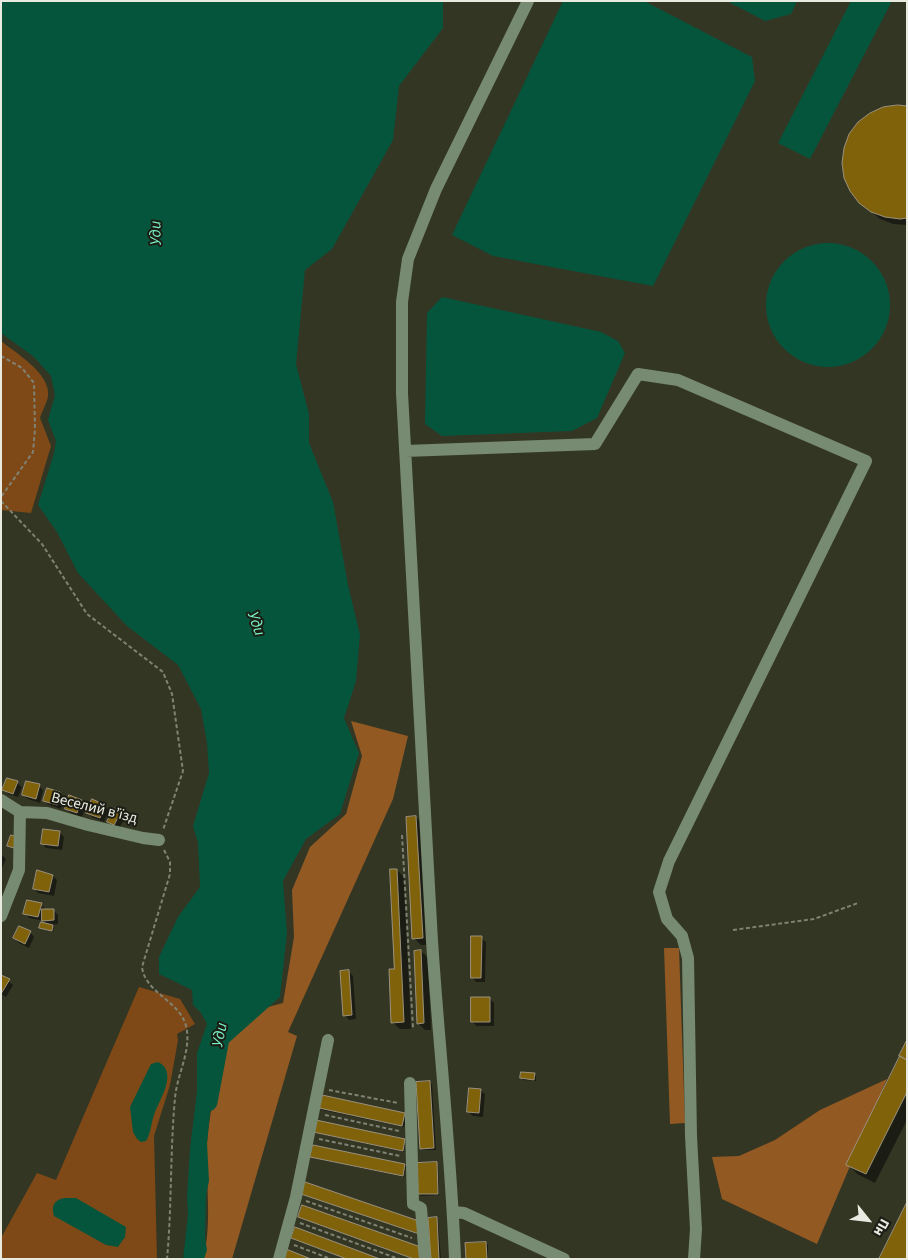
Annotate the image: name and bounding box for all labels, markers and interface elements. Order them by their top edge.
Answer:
water label: Уди [147,221,167,245]
water label: Уди [242,609,268,639]
street label: Веселий в’їзд [49,790,139,828]
water label: Уди [209,1021,233,1049]
north arrow [843,1195,893,1245]
text: Пн [868,1215,894,1240]

